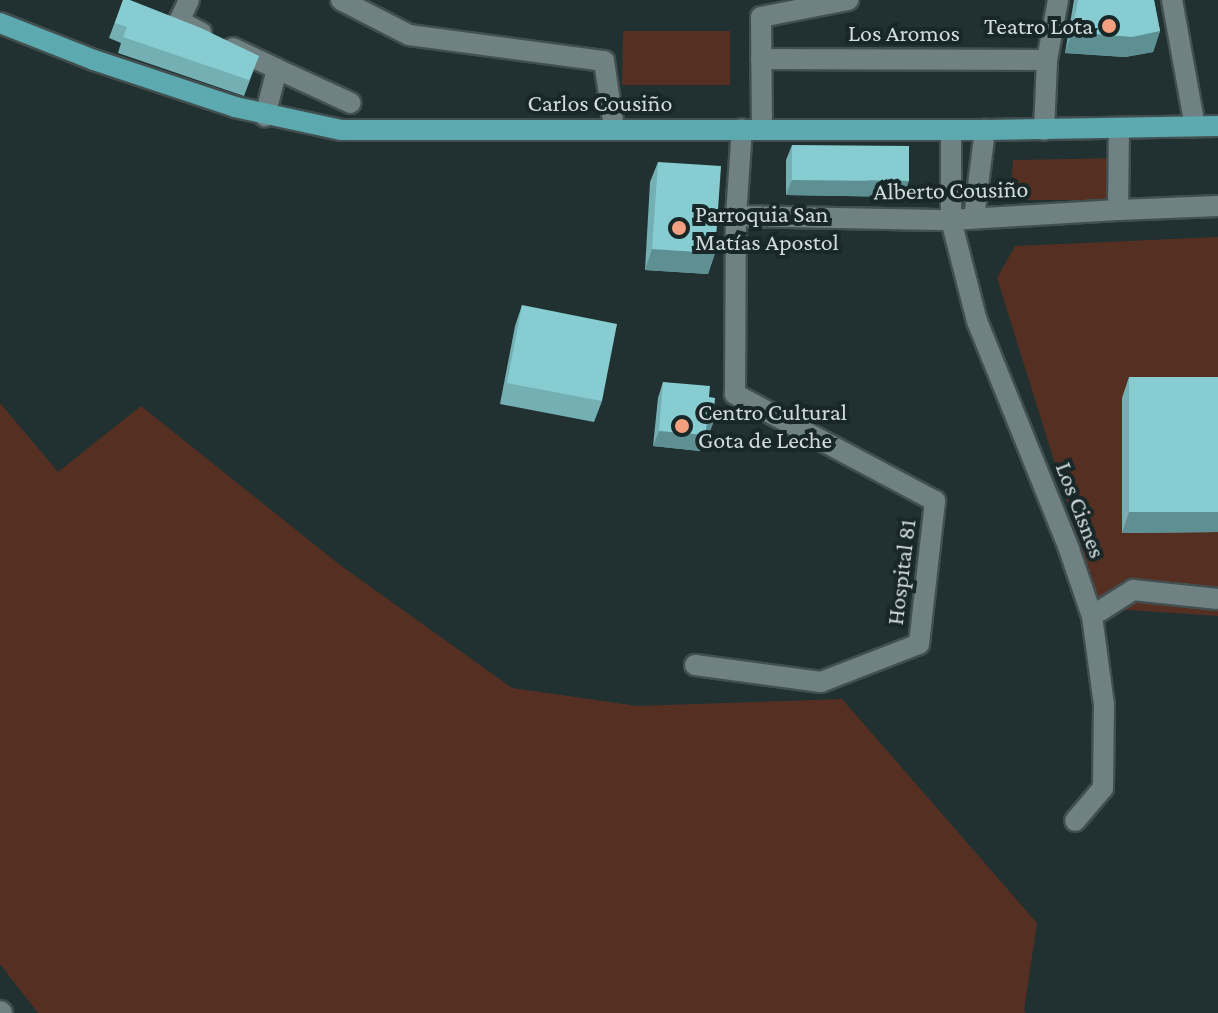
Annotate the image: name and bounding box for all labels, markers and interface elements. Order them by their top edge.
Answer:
place label: Teatro Lota [984,12,1093,40]
marker: Teatro Lota [1100,17,1118,35]
street label: Los Aromos [848,19,960,47]
street label: Carlos Cousiño [528,89,672,117]
street label: Alberto Cousiño [873,174,1029,206]
place label: Parroquia San Matías Apostol [695,200,839,256]
marker: Parroquia San Matías Apostol [670,219,688,237]
place label: Centro Cultural Gota de Leche [698,398,847,454]
marker: Centro Cultural Gota de Leche [673,417,691,435]
street label: Los Cisnes [1050,458,1112,562]
street label: Hospital 81 [880,517,922,627]

